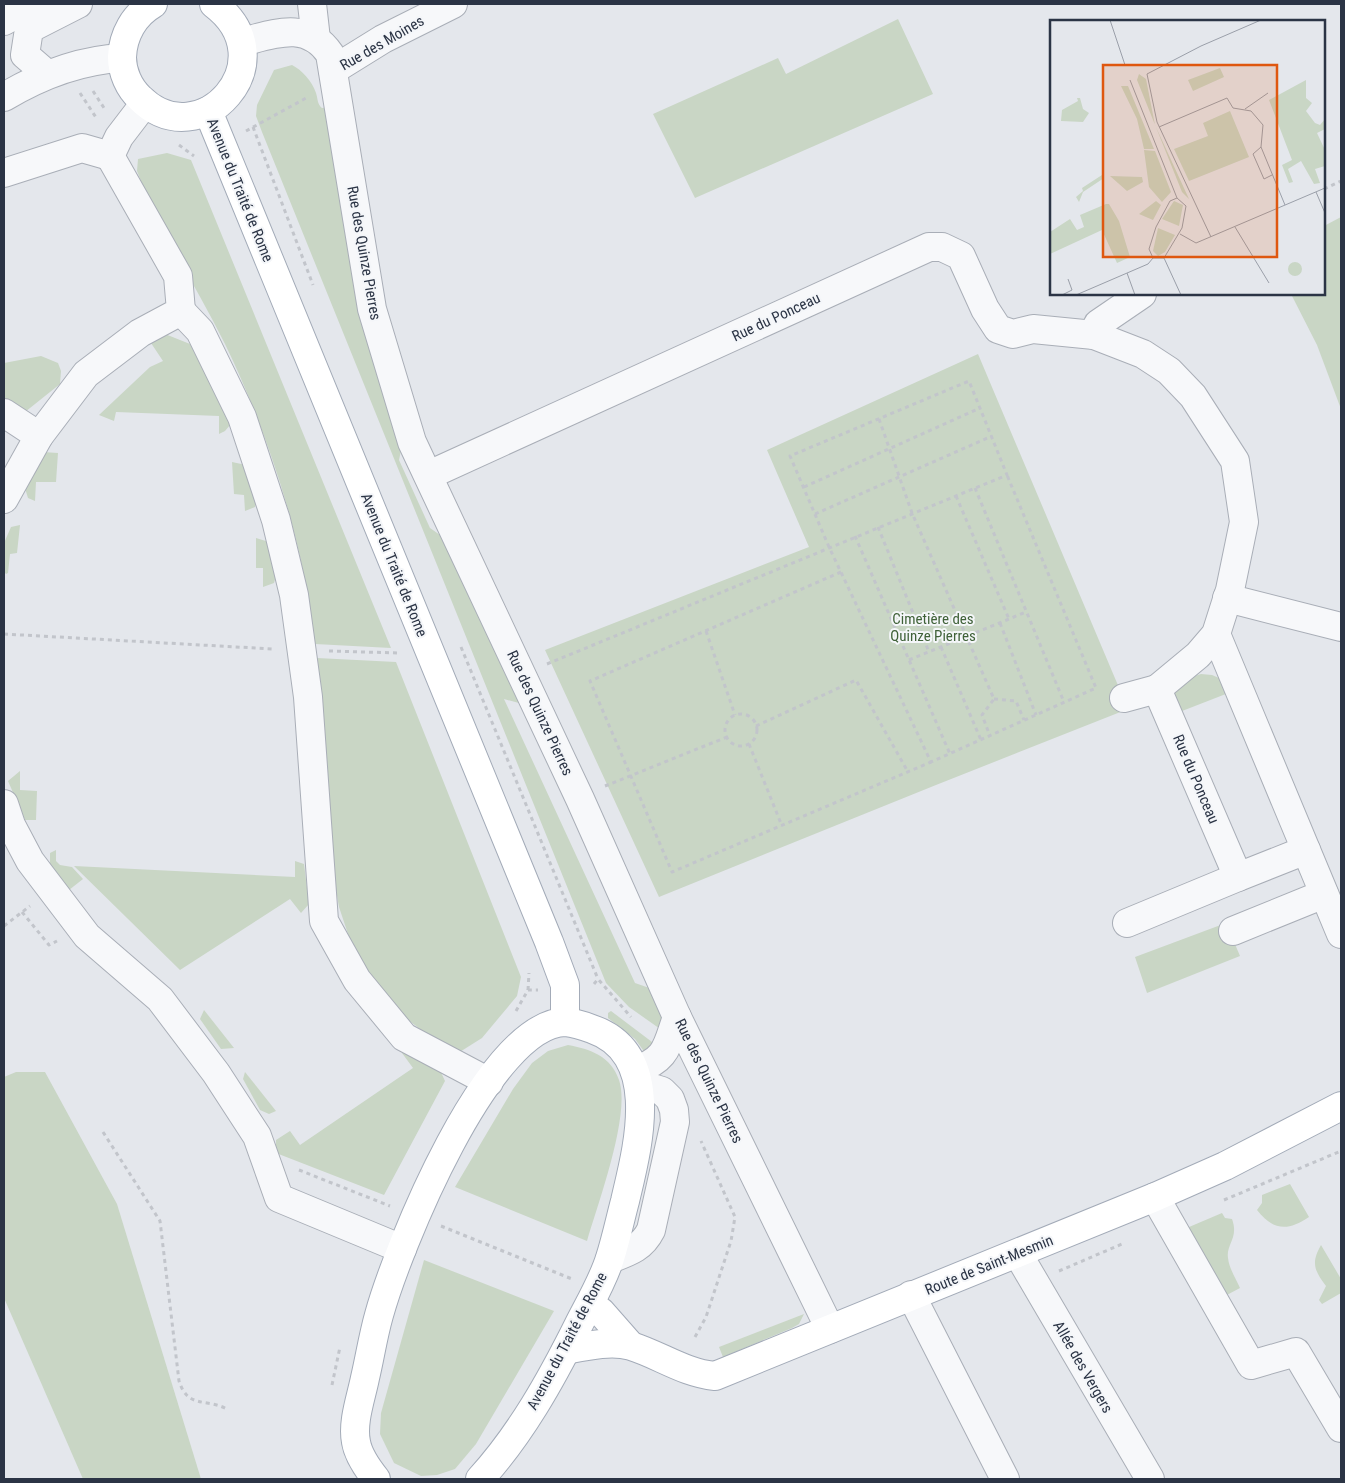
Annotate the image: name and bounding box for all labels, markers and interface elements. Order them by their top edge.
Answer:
street label: Rue des Moines [337,12,427,74]
inset map [1050,20,1325,295]
street label: Avenue du Traité de Rome [203,116,277,264]
street label: Rue des Quinze Pierres [343,184,385,322]
street label: Rue du Ponceau [729,289,823,345]
street label: Avenue du Traité de Rome [357,491,431,639]
park label: Cimetière des Quinze Pierres [890,610,976,645]
street label: Rue des Quinze Pierres [503,648,577,779]
street label: Rue du Ponceau [1169,732,1223,826]
street label: Rue des Quinze Pierres [671,1016,747,1146]
street label: Route de Saint-Mesmin [922,1231,1056,1299]
street label: Avenue du Traité de Rome [523,1269,611,1413]
street label: Allée des Vergers [1049,1318,1117,1416]

